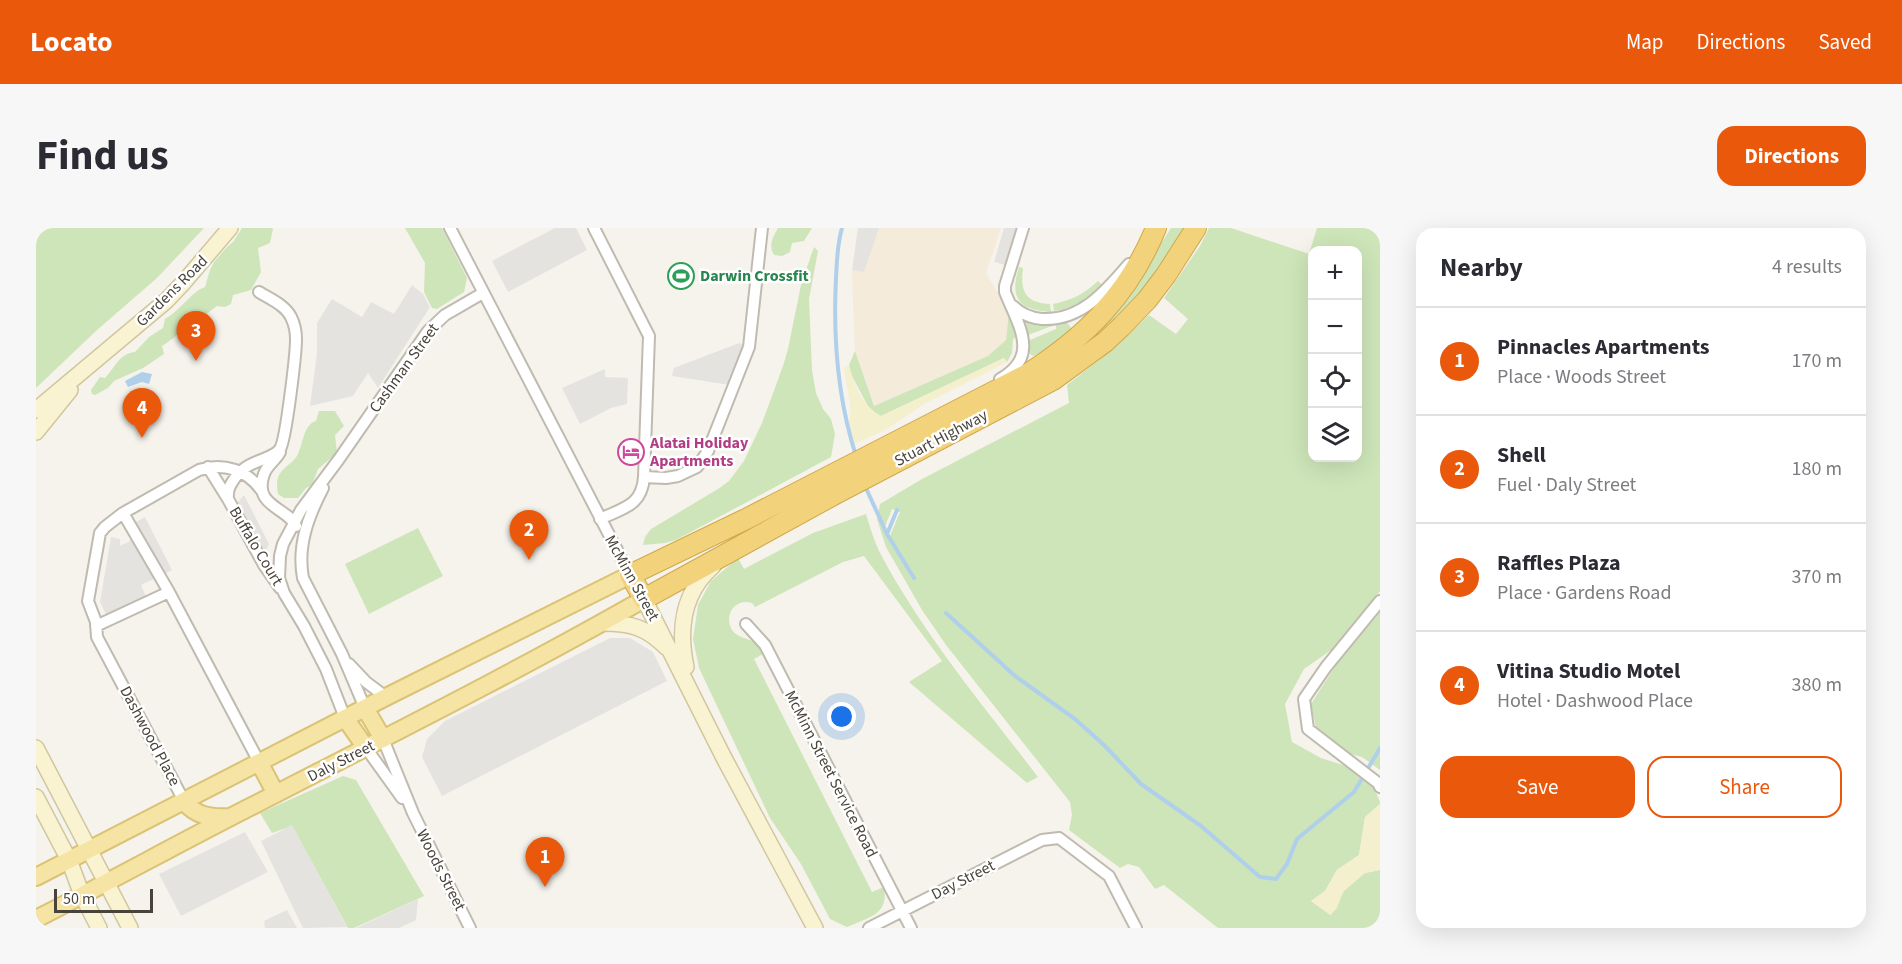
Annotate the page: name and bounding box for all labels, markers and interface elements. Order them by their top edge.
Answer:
text: Locato [30,22,112,62]
text: Map [1626,27,1664,57]
text: Directions [1697,27,1785,57]
text: Saved [1818,27,1872,57]
text: Find us [36,126,169,186]
button: Directions [1717,126,1866,186]
map controls [1308,246,1362,462]
button: + [1308,246,1362,300]
text: Nearby [1440,249,1523,286]
street label: Gardens Road [131,250,213,332]
text: 4 results [1772,253,1842,281]
sports icon: Darwin Crossfit [666,261,696,291]
place label: Darwin Crossfit [700,265,809,287]
button: − [1308,300,1362,354]
pin: 3 [176,312,216,361]
street label: Cashman Street [364,318,444,417]
text: Pinnacles Apartments [1497,331,1710,363]
text: 1 [1454,347,1465,375]
text: 170 m [1792,347,1842,375]
button: locate [1308,354,1362,408]
text: Place · Woods Street [1497,363,1666,391]
pin: 4 [122,388,162,438]
street label: Stuart Highway [891,404,992,472]
button: layers [1308,408,1362,462]
place label: Alatai Holiday Apartments [649,432,749,472]
hotel icon: Alatai Holiday Apartments [616,437,646,467]
text: Shell [1497,439,1546,471]
text: 2 [1454,455,1465,483]
text: 180 m [1792,455,1842,483]
text: Fuel · Daly Street [1497,471,1636,499]
street label: Buffalo Court [224,502,289,590]
pin: 2 [510,510,548,560]
street label: McMinn Street [599,531,665,626]
text: Raffles Plaza [1497,547,1621,579]
text: 3 [1454,563,1465,591]
text: 370 m [1792,563,1842,591]
text: Place · Gardens Road [1497,579,1672,607]
text: Vitina Studio Motel [1497,655,1680,687]
text: 4 [1454,671,1465,699]
text: 380 m [1792,671,1842,699]
street label: Dashwood Place [114,682,186,790]
street label: McMinn Street Service Road [779,687,883,861]
text: Hotel · Dashwood Place [1497,687,1693,715]
your location [827,702,856,731]
street label: Daly Street [304,734,379,787]
button: Save [1440,756,1635,818]
button: Share [1647,756,1842,818]
street label: Woods Street [411,825,471,915]
pin: 1 [526,838,564,887]
street label: Day Street [927,854,999,905]
scale bar [54,886,153,914]
text: 50 m [63,888,95,910]

